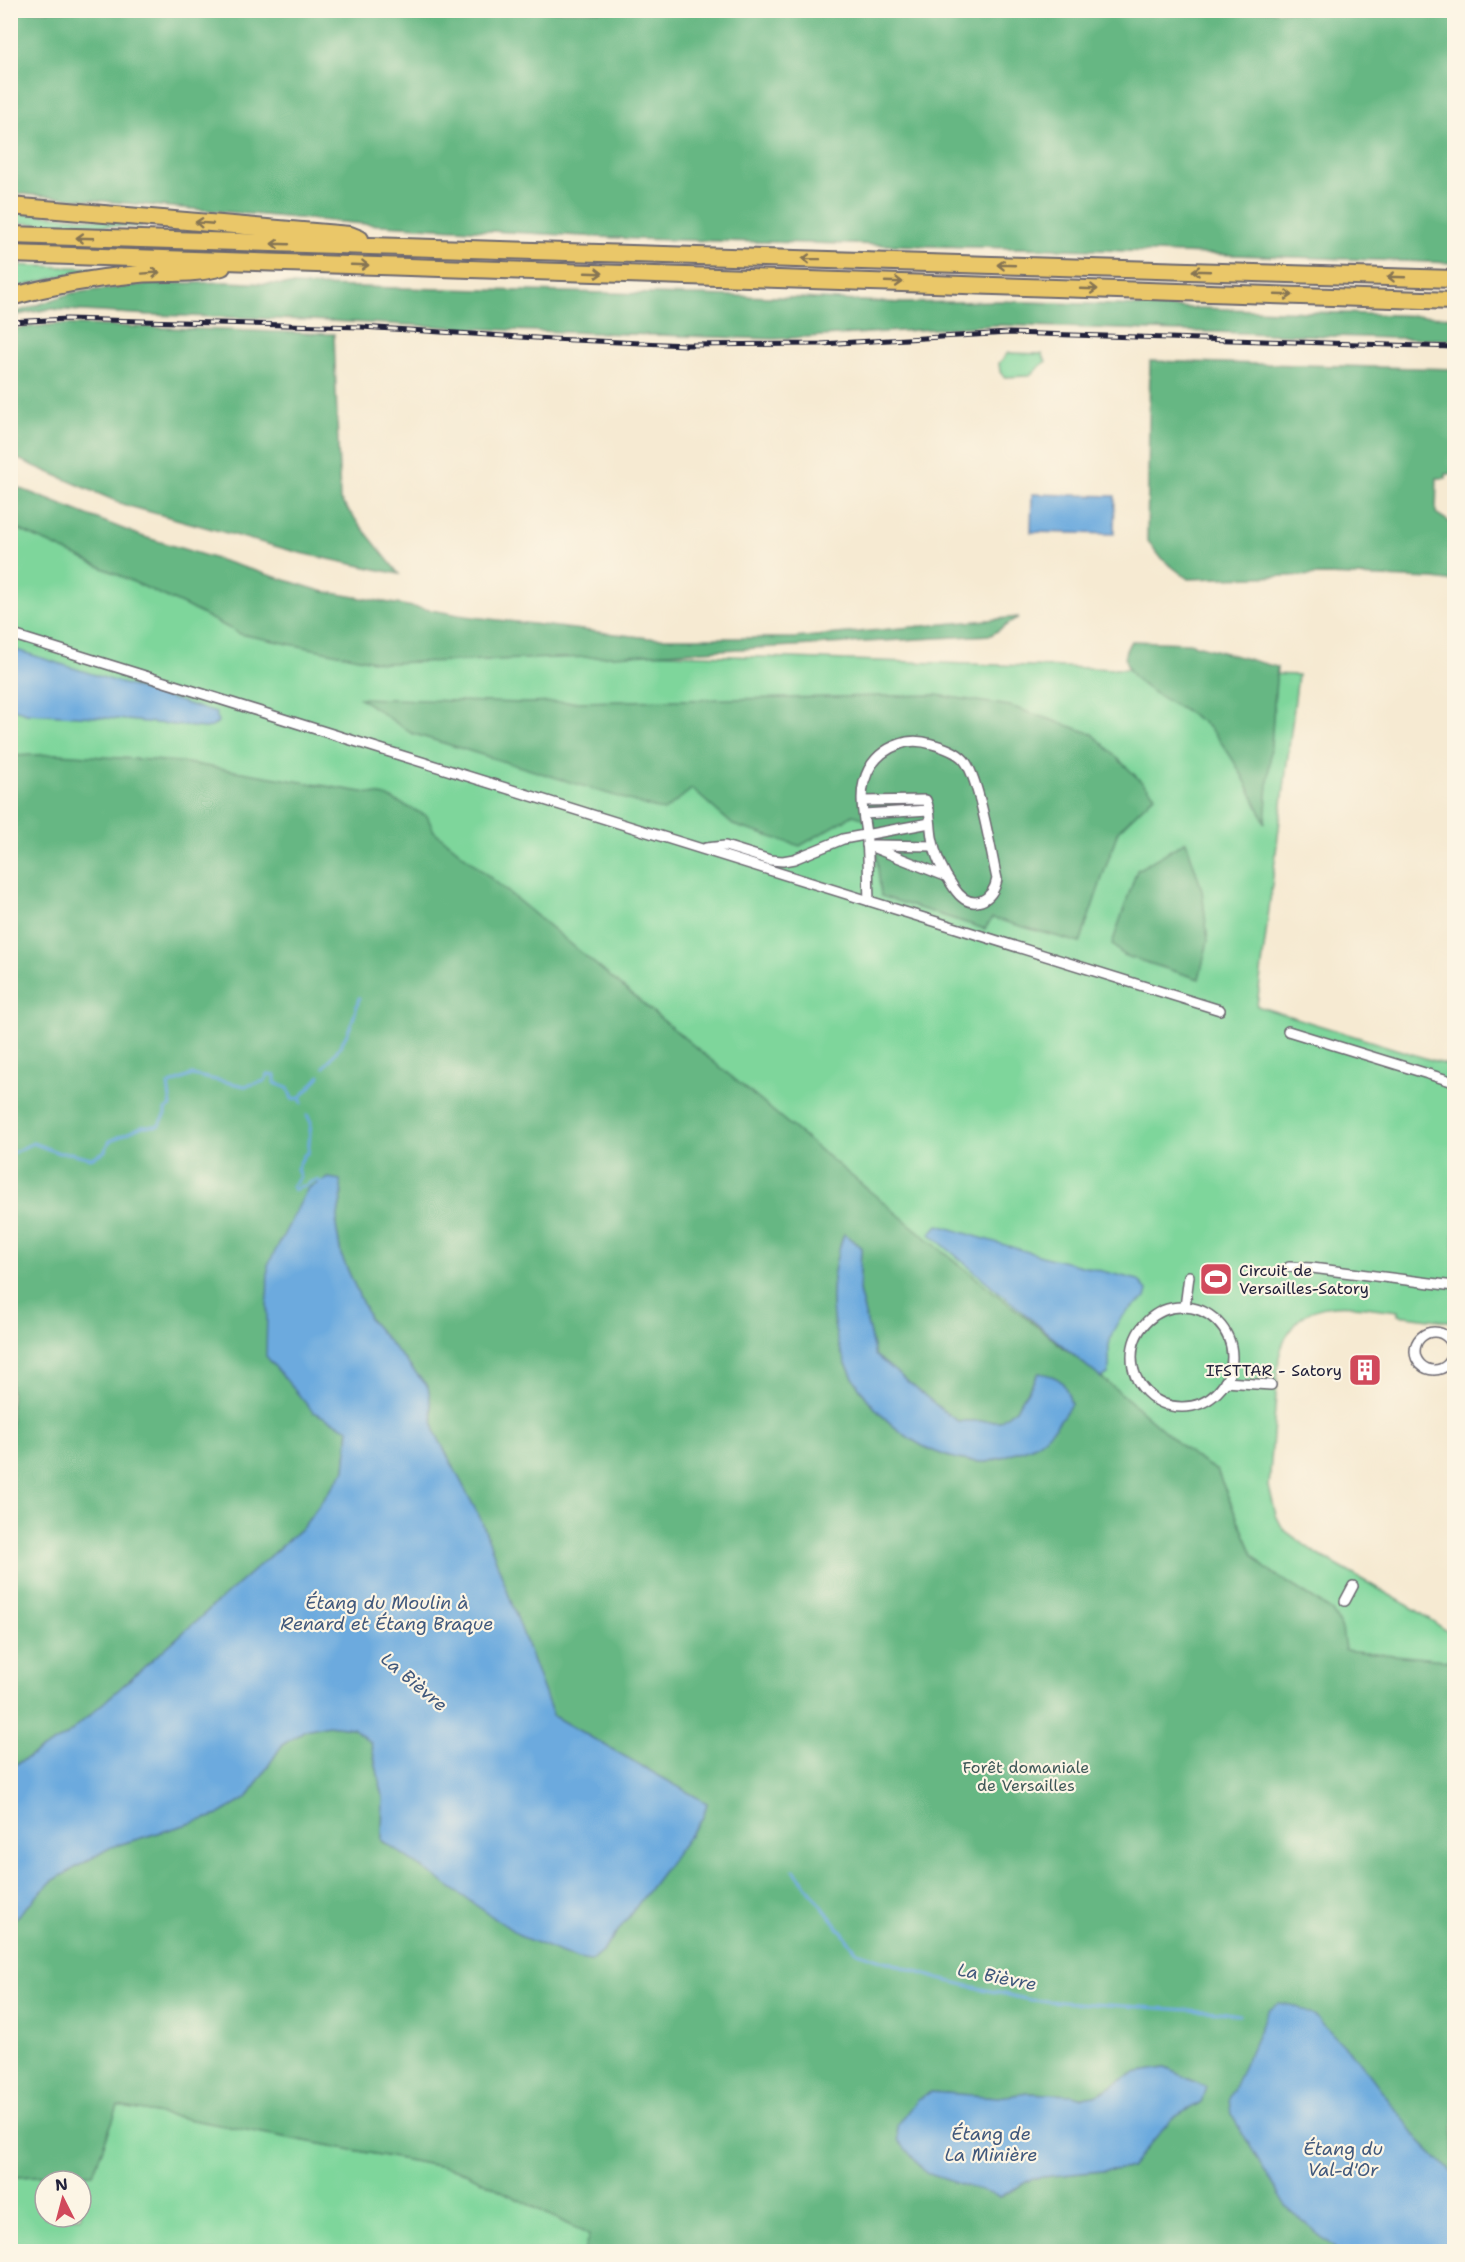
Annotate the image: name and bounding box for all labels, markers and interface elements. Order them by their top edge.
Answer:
one-way arrow [195,217,215,228]
one-way arrow [75,232,95,243]
one-way arrow [270,238,290,249]
one-way arrow [802,253,822,265]
one-way arrow [997,259,1017,270]
one-way arrow [350,260,370,271]
one-way arrow [1192,265,1212,276]
one-way arrow [584,267,604,278]
one-way arrow [140,268,160,279]
one-way arrow [1387,271,1407,282]
one-way arrow [884,277,904,288]
one-way arrow [1078,283,1098,295]
one-way arrow [1273,290,1293,301]
place label: Circuit de Versailles-Satory [1239,1260,1369,1299]
sports icon: Circuit de Versailles-Satory [1198,1261,1234,1297]
building icon: IFSTTAR - Satory [1347,1352,1383,1388]
place label: IFSTTAR - Satory [1206,1360,1342,1381]
water label: Étang du Moulin à Renard et Étang Braque [281,1591,493,1636]
water label: La Bièvre [376,1647,452,1717]
park label: Forêt domaniale de Versailles [963,1757,1089,1796]
water label: La Bièvre [955,1958,1039,1996]
water label: Étang de La Minière [945,2122,1037,2167]
water label: Étang du Val-d'Or [1303,2137,1383,2182]
north arrow [33,2169,93,2229]
text: N [54,2173,69,2196]

